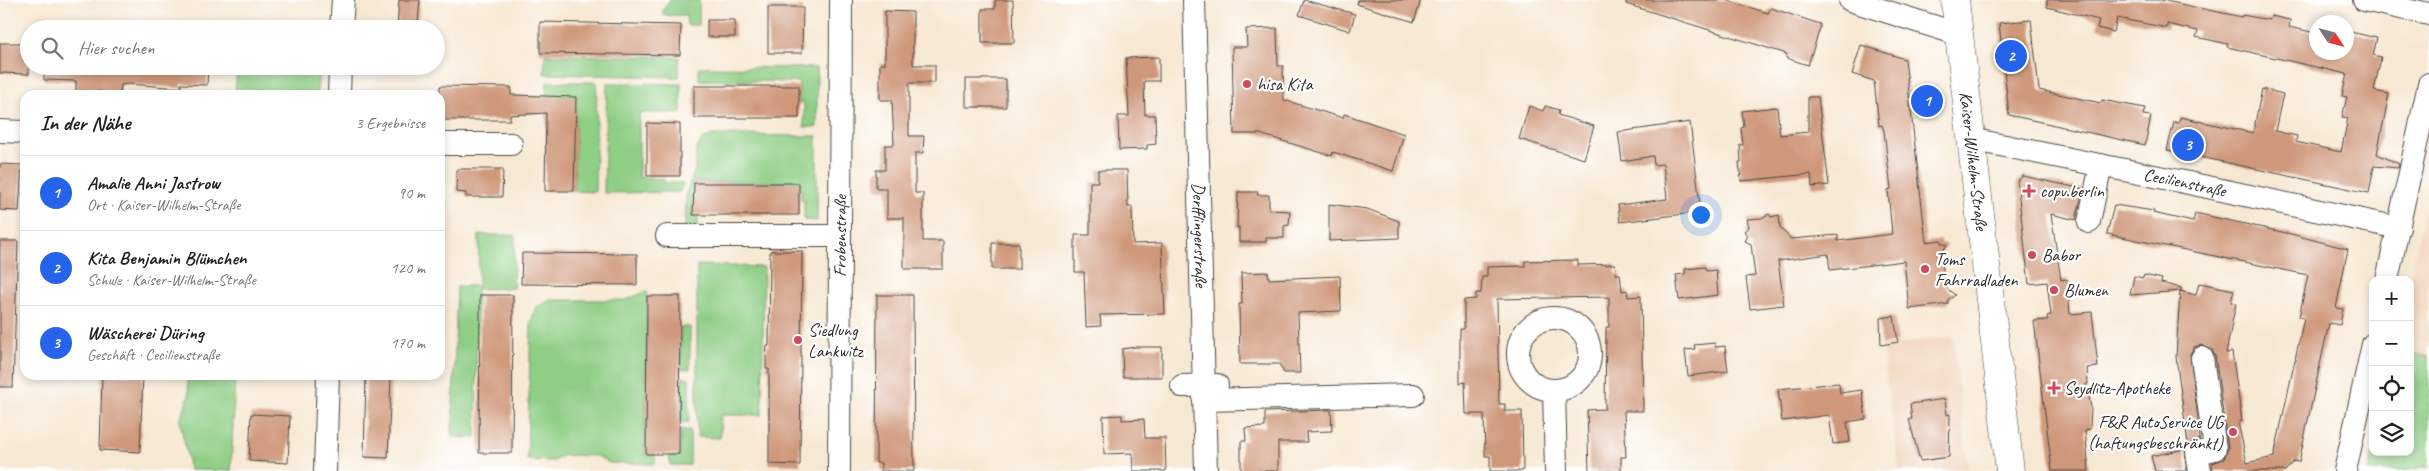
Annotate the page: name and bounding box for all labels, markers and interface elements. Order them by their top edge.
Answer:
north arrow [2309,15,2354,60]
search box [20,20,445,75]
icon: search [38,34,66,62]
text: Hier suchen [78,36,154,60]
pin: 2 [1995,37,2027,75]
place label: hisa Kita [1257,73,1314,95]
marker: hisa Kita [1241,78,1253,90]
pin: 1 [1911,82,1943,120]
street label: Kaiser-Wilhelm-Straße [1955,90,1993,233]
text: In der Nähe [40,110,130,136]
text: 3 Ergebnisse [356,113,425,133]
pin: 3 [2172,126,2204,164]
street label: Cecilienstraße [2142,163,2229,202]
text: Amalie Anni Jastrow [87,171,220,195]
place label: copv.berlin [2040,180,2105,202]
street label: Derfflingerstraße [1188,182,1212,289]
text: 1 [52,183,60,203]
text: 90 m [398,183,425,203]
marker: copv.berlin [2022,184,2036,198]
street label: Frobenstraße [829,194,851,277]
text: Ort · Kaiser-Wilhelm-Straße [87,195,240,215]
your location [1688,202,1714,228]
place label: Babor [2042,244,2081,266]
text: Kita Benjamin Blümchen [87,246,246,270]
place label: Toms Fahrradladen [1935,248,2018,291]
marker: Babor [2026,249,2038,261]
text: 2 [52,258,60,278]
text: 120 m [391,258,425,278]
marker: Toms Fahrradladen [1919,263,1931,275]
text: Schule · Kaiser-Wilhelm-Straße [87,270,256,290]
map controls [2369,276,2414,456]
button: + [2369,276,2414,321]
place label: Blumen [2064,279,2109,301]
marker: Blumen [2048,284,2060,296]
place label: Siedlung Lankwitz [808,319,865,362]
text: Wäscherei Düring [87,321,204,345]
button: − [2369,321,2414,366]
text: 3 [52,333,60,353]
text: 170 m [391,333,425,353]
marker: Siedlung Lankwitz [792,334,804,346]
text: Geschäft · Cecilienstraße [87,345,219,365]
button: locate [2369,366,2414,411]
place label: Seydlitz-Apotheke [2064,377,2171,399]
marker: Seydlitz-Apotheke [2048,382,2060,394]
place label: F&R AutoService UG (haftungsbeschränkt) [2088,411,2225,454]
button: layers [2369,411,2414,456]
marker: F&R AutoService UG (haftungsbeschränkt) [2227,426,2239,438]

